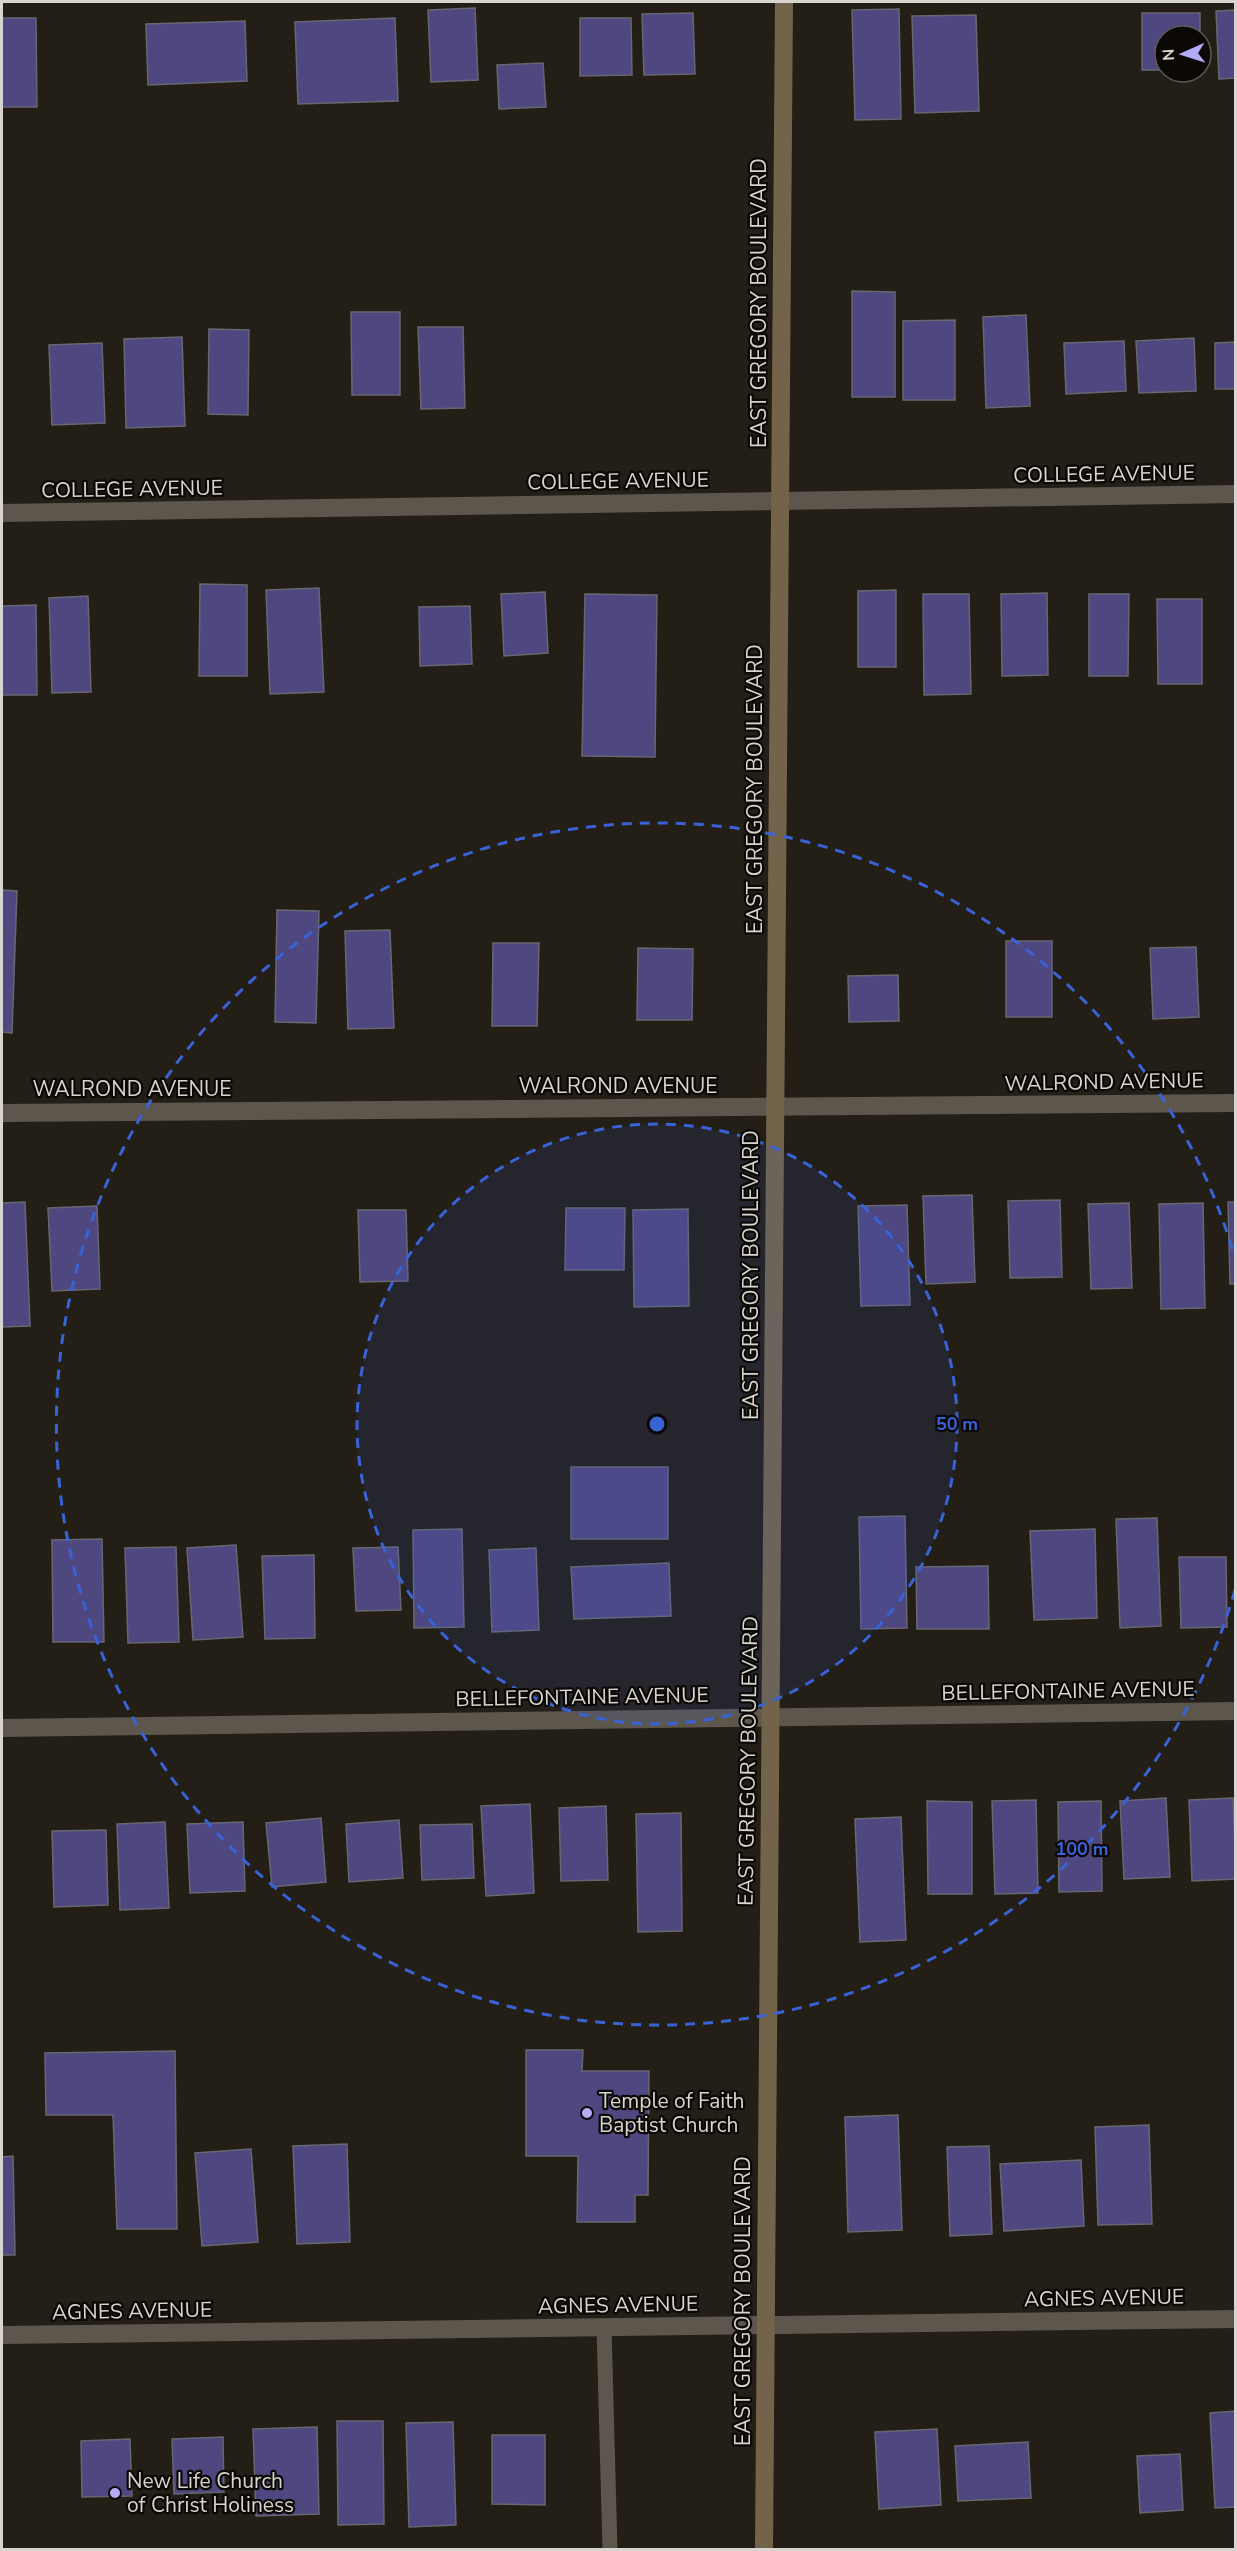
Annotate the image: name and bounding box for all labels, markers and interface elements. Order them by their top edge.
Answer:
north arrow [1153,24,1213,84]
text: N [1158,48,1180,61]
street label: EAST GREGORY BOULEVARD [745,158,773,448]
street label: COLLEGE AVENUE [1013,458,1195,490]
street label: COLLEGE AVENUE [527,465,709,497]
street label: COLLEGE AVENUE [41,473,223,505]
street label: EAST GREGORY BOULEVARD [741,644,769,934]
street label: WALROND AVENUE [1004,1066,1204,1098]
street label: WALROND AVENUE [518,1072,718,1100]
street label: WALROND AVENUE [32,1075,232,1103]
street label: EAST GREGORY BOULEVARD [737,1130,765,1420]
text: 50 m [936,1412,978,1436]
centre of rings [647,1414,667,1434]
street label: EAST GREGORY BOULEVARD [731,1616,765,1906]
street label: BELLEFONTAINE AVENUE [941,1675,1195,1707]
street label: BELLEFONTAINE AVENUE [455,1681,709,1713]
text: 100 m [1055,1837,1109,1861]
place label: Temple of Faith Baptist Church [599,2087,744,2139]
marker: Temple of Faith Baptist Church [580,2106,594,2120]
street label: EAST GREGORY BOULEVARD [729,2156,757,2446]
street label: AGNES AVENUE [1024,2283,1184,2313]
street label: AGNES AVENUE [538,2290,698,2320]
street label: AGNES AVENUE [52,2296,212,2326]
place label: New Life Church of Christ Holiness [127,2467,294,2519]
marker: New Life Church of Christ Holiness [108,2486,122,2500]

